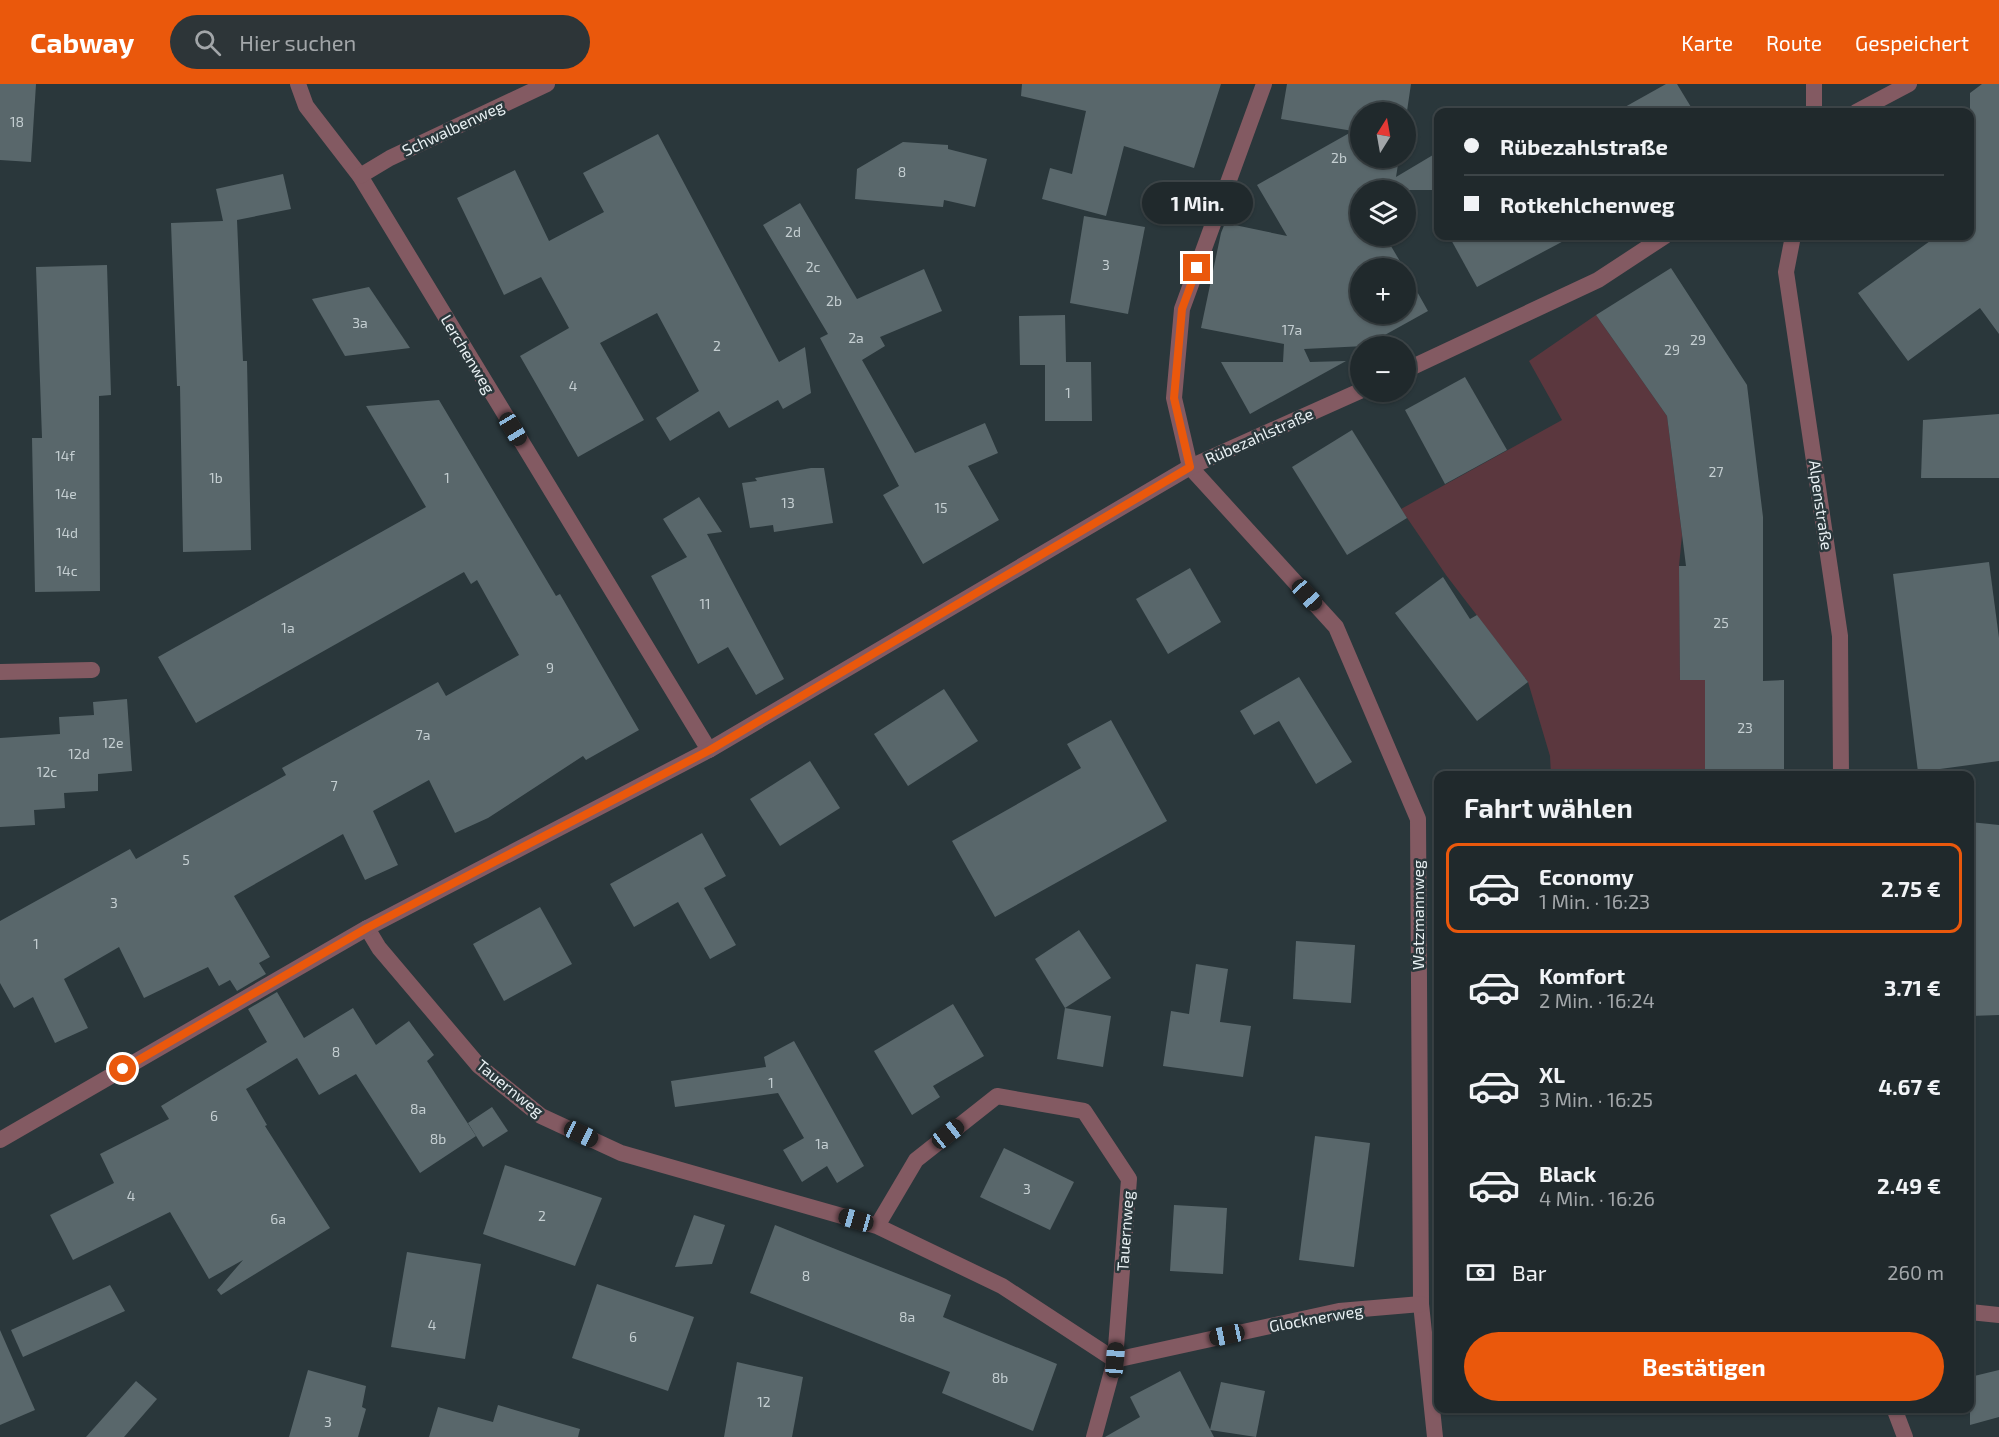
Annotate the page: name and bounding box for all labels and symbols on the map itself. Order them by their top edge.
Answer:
street label: Schwalbenweg [399,96,507,159]
north arrow [1350,102,1416,168]
house number: 18 [10,113,24,130]
house number: 2b [1331,149,1347,166]
house number: 8 [898,163,906,180]
callout: 1 Min. [1142,181,1252,223]
house number: 2d [785,223,801,240]
route end [1183,254,1210,281]
house number: 3 [1102,256,1110,273]
house number: 2c [806,258,821,275]
house number: 2b [826,292,842,309]
street label: Lerchenweg [437,311,499,397]
house number: 3a [352,314,368,331]
house number: 17a [1282,321,1302,338]
house number: 2a [848,329,864,346]
house number: 29 [1690,331,1706,348]
house number: 2 [713,337,721,354]
house number: 29 [1664,341,1680,358]
house number: 4 [569,377,577,394]
house number: 1 [1065,384,1071,401]
street label: Rübezahlstraße [1202,403,1316,468]
car [496,409,530,449]
house number: 14f [55,447,75,464]
street label: Alpenstraße [1806,459,1837,551]
house number: 27 [1708,463,1724,480]
house number: 1b [209,469,223,486]
house number: 1 [444,469,450,486]
house number: 14e [55,485,77,502]
house number: 13 [781,494,795,511]
house number: 15 [934,499,948,516]
house number: 14d [56,524,78,541]
house number: 14c [56,562,78,579]
car [1288,576,1326,614]
house number: 11 [699,595,711,612]
house number: 25 [1713,614,1729,631]
house number: 1a [281,619,295,636]
house number: 9 [546,659,554,676]
house number: 23 [1737,719,1753,736]
house number: 7a [416,726,430,743]
house number: 12e [103,734,123,751]
house number: 12d [68,745,90,762]
house number: 12c [37,763,57,780]
house number: 7 [330,777,338,794]
house number: 5 [182,851,190,868]
street label: Watzmannweg [1408,860,1427,970]
house number: 3 [110,894,118,911]
house number: 1 [33,935,39,952]
house number: 8 [332,1043,340,1060]
route start [109,1055,136,1082]
street label: Tauernweg [473,1055,548,1120]
house number: 1 [768,1074,774,1091]
house number: 8a [410,1100,426,1117]
house number: 6 [210,1107,218,1124]
car [928,1116,968,1152]
car [561,1118,601,1150]
house number: 8b [430,1130,446,1147]
house number: 1a [815,1135,829,1152]
house number: 3 [1023,1180,1031,1197]
house number: 4 [127,1187,135,1204]
street label: Tauernweg [1112,1190,1137,1272]
car [836,1206,876,1234]
house number: 2 [538,1207,546,1224]
house number: 6a [270,1210,286,1227]
house number: 8 [802,1267,810,1284]
street label: Glocknerweg [1268,1300,1364,1335]
house number: 8a [899,1308,915,1325]
house number: 4 [428,1316,436,1333]
car [1208,1322,1246,1348]
house number: 6 [629,1328,637,1345]
car [1104,1341,1126,1379]
house number: 8b [992,1369,1008,1386]
house number: 12 [757,1393,771,1410]
house number: 3 [324,1413,332,1430]

